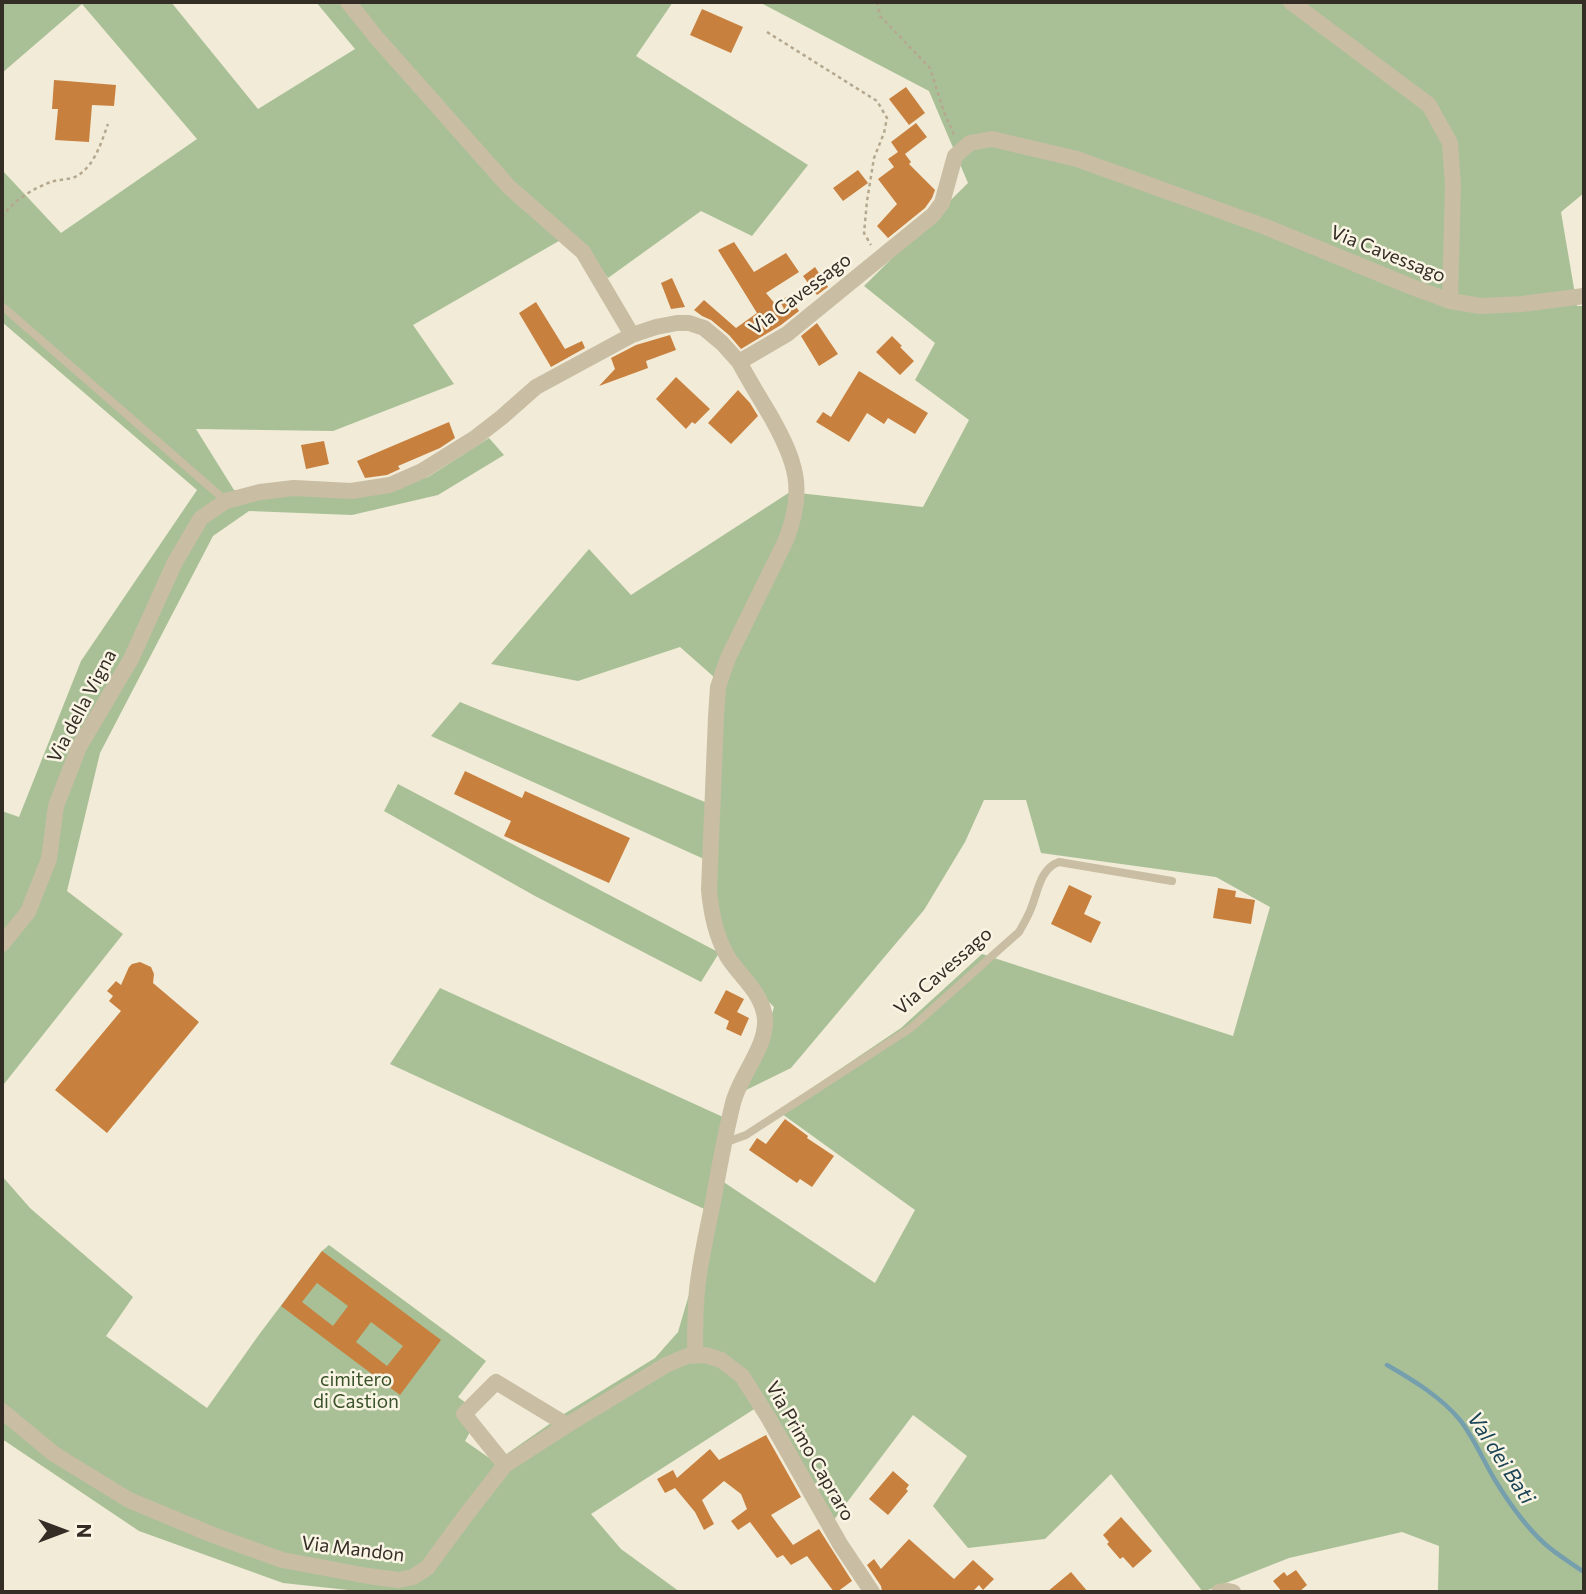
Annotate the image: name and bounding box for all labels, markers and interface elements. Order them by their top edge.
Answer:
street label: Via Cavessago [1327,221,1449,287]
street label: Via Cavessago [744,248,856,340]
street label: Via della Vigna [43,646,121,766]
street label: Via Cavessago [889,922,997,1020]
park label: cimitero di Castion [313,1369,399,1413]
street label: Via Primo Capraro [761,1377,859,1525]
water label: Val dei Bati [1462,1407,1540,1509]
north arrow [28,1496,98,1566]
text: N [73,1524,96,1538]
street label: Via Mandon [300,1531,406,1567]

